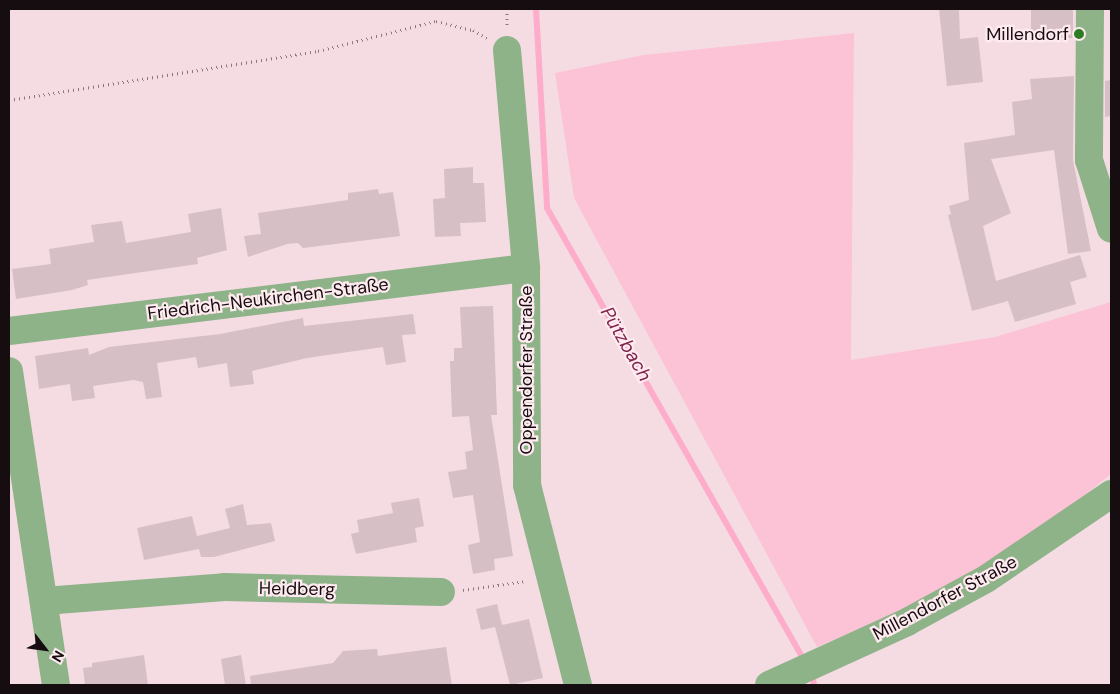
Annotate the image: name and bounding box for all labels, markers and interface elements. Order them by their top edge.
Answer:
place label: Millendorf [986,23,1069,45]
marker: Millendorf [1073,28,1085,40]
street label: Friedrich-Neukirchen-Straße [146,273,390,325]
street label: Oppendorfer Straße [515,286,537,454]
water label: Pützbach [596,303,656,385]
street label: Millendorfer Straße [869,551,1021,645]
street label: Heidberg [259,578,335,600]
north arrow [20,624,70,674]
text: N [48,648,68,665]

